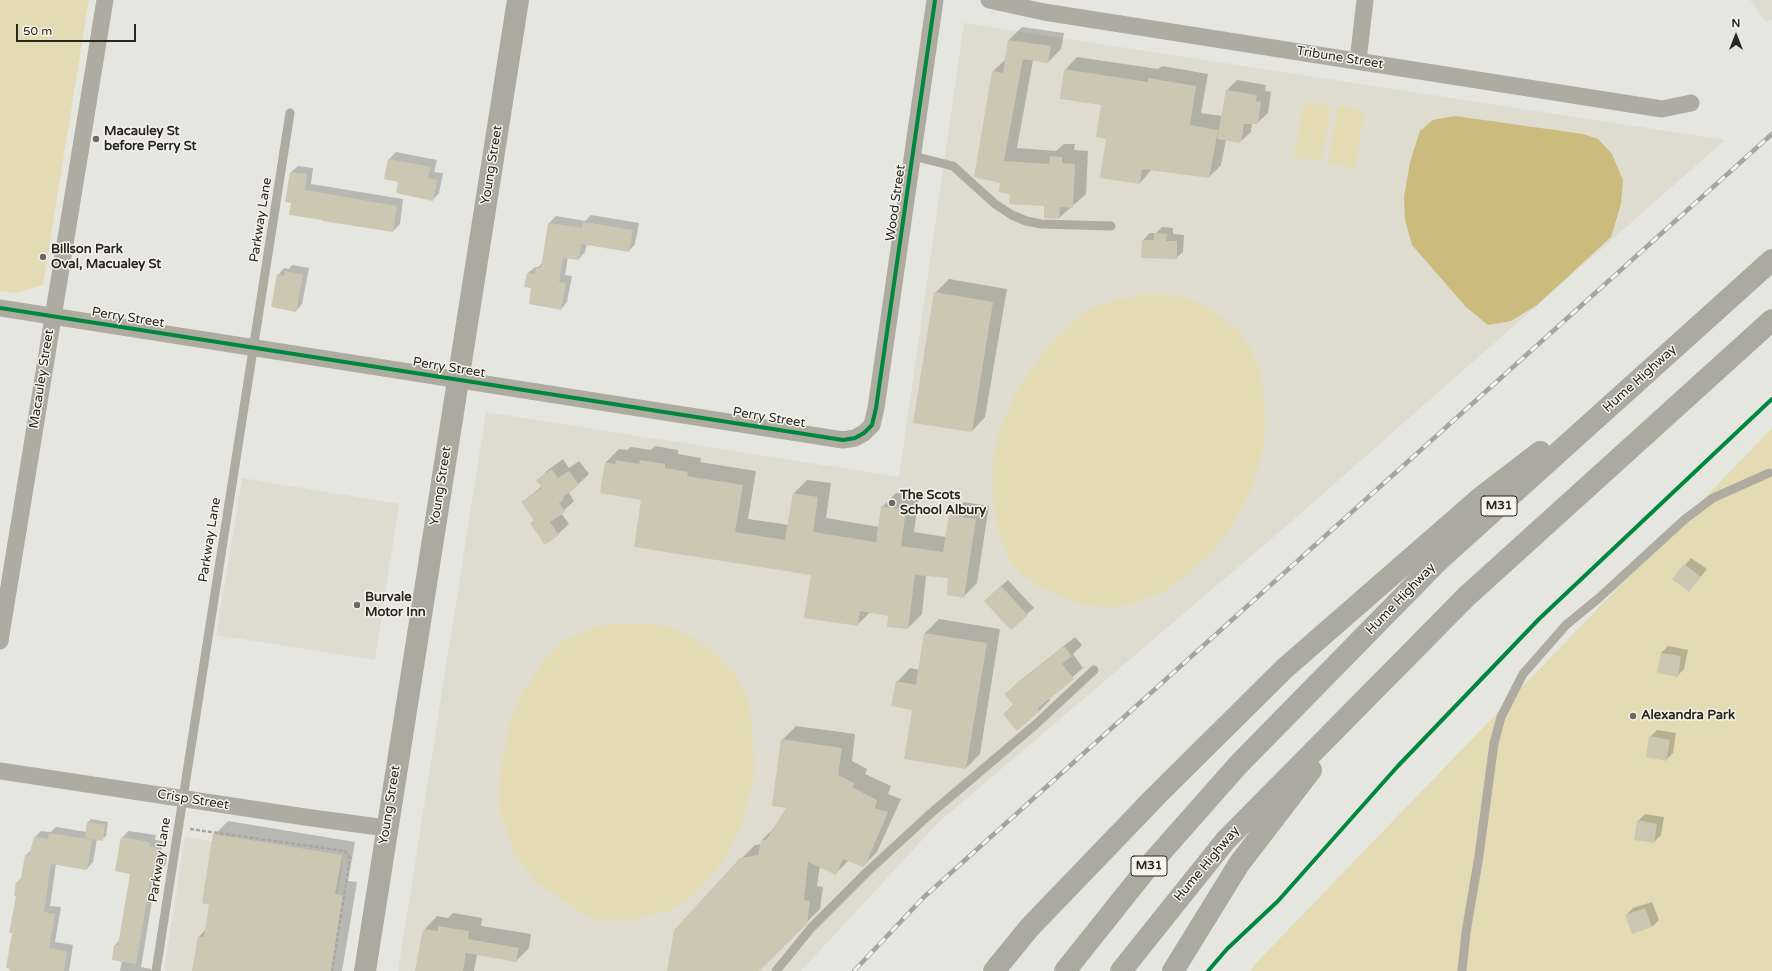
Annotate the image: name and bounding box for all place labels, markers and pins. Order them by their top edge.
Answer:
place label: Macauley St before Perry St [104,124,196,155]
marker: Macauley St before Perry St [91,134,101,144]
place label: Billson Park Oval, Macualey St [51,242,161,273]
marker: Billson Park Oval, Macualey St [38,252,48,262]
place label: The Scots School Albury [900,488,986,519]
marker: The Scots School Albury [887,498,897,508]
place label: Burvale Motor Inn [365,590,426,621]
marker: Burvale Motor Inn [352,600,362,610]
place label: Alexandra Park [1641,708,1735,724]
marker: Alexandra Park [1628,711,1638,721]

